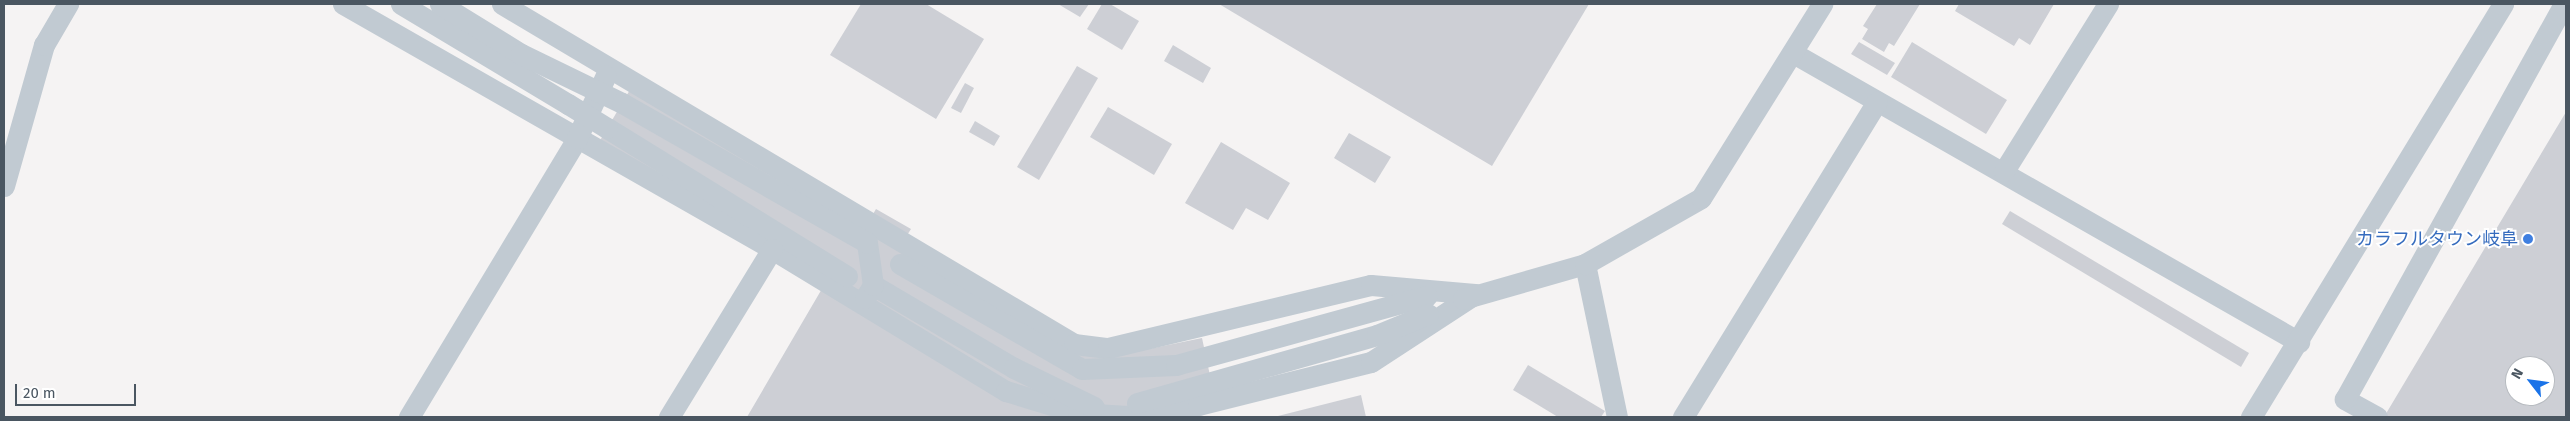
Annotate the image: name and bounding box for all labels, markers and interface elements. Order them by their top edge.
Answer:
place label: カラフルタウン岐阜 [2356,228,2518,250]
marker: カラフルタウン岐阜 [2522,233,2534,245]
north arrow [2505,356,2555,406]
text: N [2508,365,2527,382]
scale bar [18,374,139,406]
text: 20 m [23,384,56,402]

